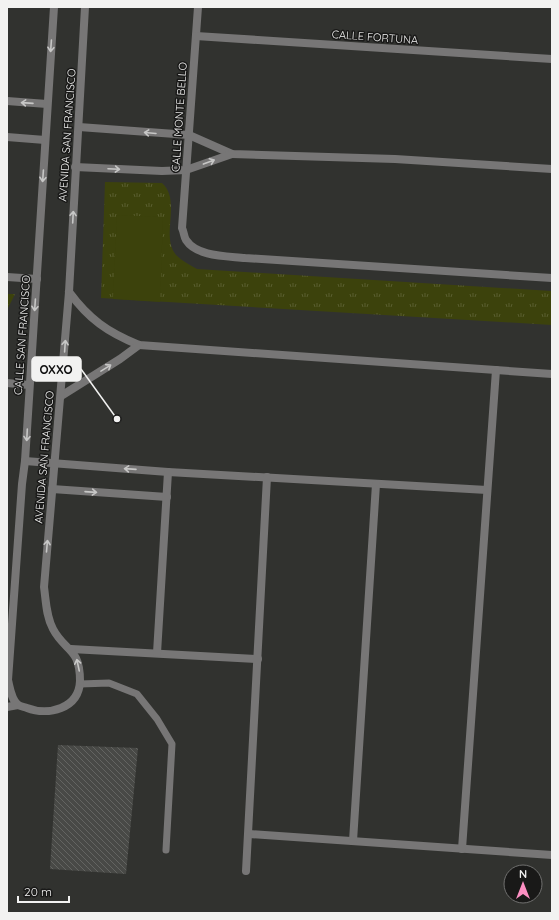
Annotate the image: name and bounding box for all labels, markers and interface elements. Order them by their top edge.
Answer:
street label: CALLE FORTUNA [331,27,419,47]
one-way arrow [48,39,55,52]
street label: CALLE MONTE BELLO [168,62,190,172]
street label: AVENIDA SAN FRANCISCO [55,68,79,202]
one-way arrow [21,99,34,106]
one-way arrow [144,129,157,136]
one-way arrow [202,157,214,165]
one-way arrow [107,165,120,172]
one-way arrow [40,169,47,182]
one-way arrow [69,211,77,224]
street label: CALLE SAN FRANCISCO [11,275,33,395]
one-way arrow [32,298,39,311]
one-way arrow [61,340,69,353]
callout: OXXO [32,357,81,381]
text: OXXO [39,362,73,377]
one-way arrow [100,364,111,372]
street label: AVENIDA SAN FRANCISCO [31,390,57,524]
one-way arrow [23,428,30,441]
one-way arrow [124,465,137,472]
one-way arrow [84,488,97,495]
one-way arrow [44,539,51,552]
one-way arrow [74,659,82,672]
north arrow [503,864,543,904]
text: N [519,867,527,881]
scale bar [18,878,69,904]
text: 20 m [24,884,52,899]

